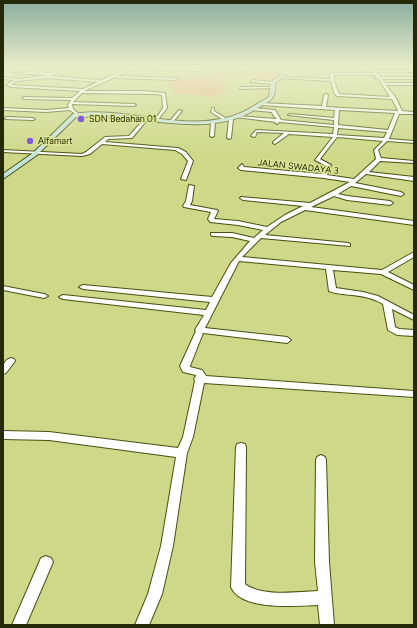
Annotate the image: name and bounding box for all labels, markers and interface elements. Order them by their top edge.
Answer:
marker: SDN Bedahan 01 [76,114,86,124]
place label: SDN Bedahan 01 [89,114,157,124]
marker: Alfamart [25,136,35,146]
place label: Alfamart [38,136,73,146]
street label: JALAN SWADAYA 3 [257,157,339,177]

